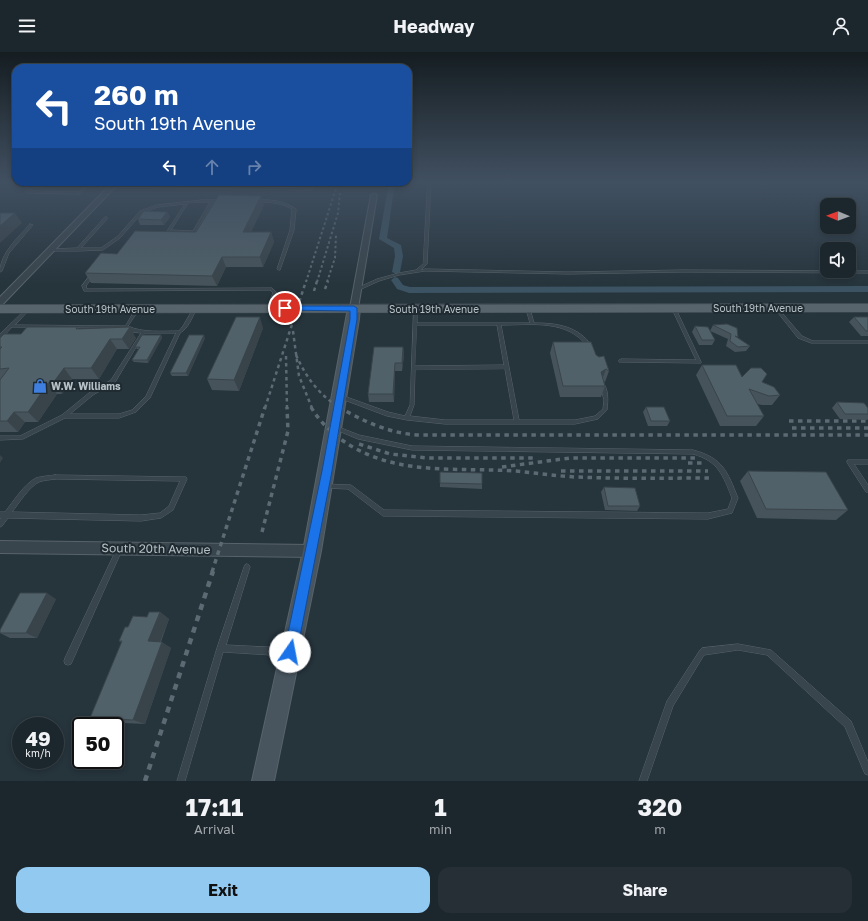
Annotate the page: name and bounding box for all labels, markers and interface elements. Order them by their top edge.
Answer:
icon: menu [16,15,38,37]
text: Headway [393,15,475,37]
icon: person [830,15,852,37]
text: 260 m [94,78,179,111]
icon: left [28,80,80,132]
text: South 19th Avenue [94,112,256,134]
icon: left [159,156,181,178]
icon: ahead [201,156,223,178]
icon: right [243,156,265,178]
north arrow [820,198,856,234]
map controls [820,198,856,278]
button: sound [820,242,856,278]
pin [268,291,302,325]
icon: arrive [274,297,296,319]
street label: South 19th Avenue [713,302,803,314]
street label: South 19th Avenue [65,303,155,315]
street label: South 19th Avenue [389,303,479,315]
shop icon: W.W. Williams [32,378,48,394]
place label: W.W. Williams [51,380,121,392]
street label: South 20th Avenue [101,540,211,557]
position arrow [269,631,311,673]
speed limit sign: 50 [72,717,124,769]
text: 49 [25,726,51,750]
text: km/h [25,747,51,759]
text: 17:11 [186,792,243,821]
text: 1 [434,792,447,821]
text: 320 [638,792,682,821]
text: Arrival [194,821,235,837]
text: min [429,821,452,837]
text: m [654,821,666,837]
button: Exit [16,867,430,913]
button: Share [438,867,852,913]

